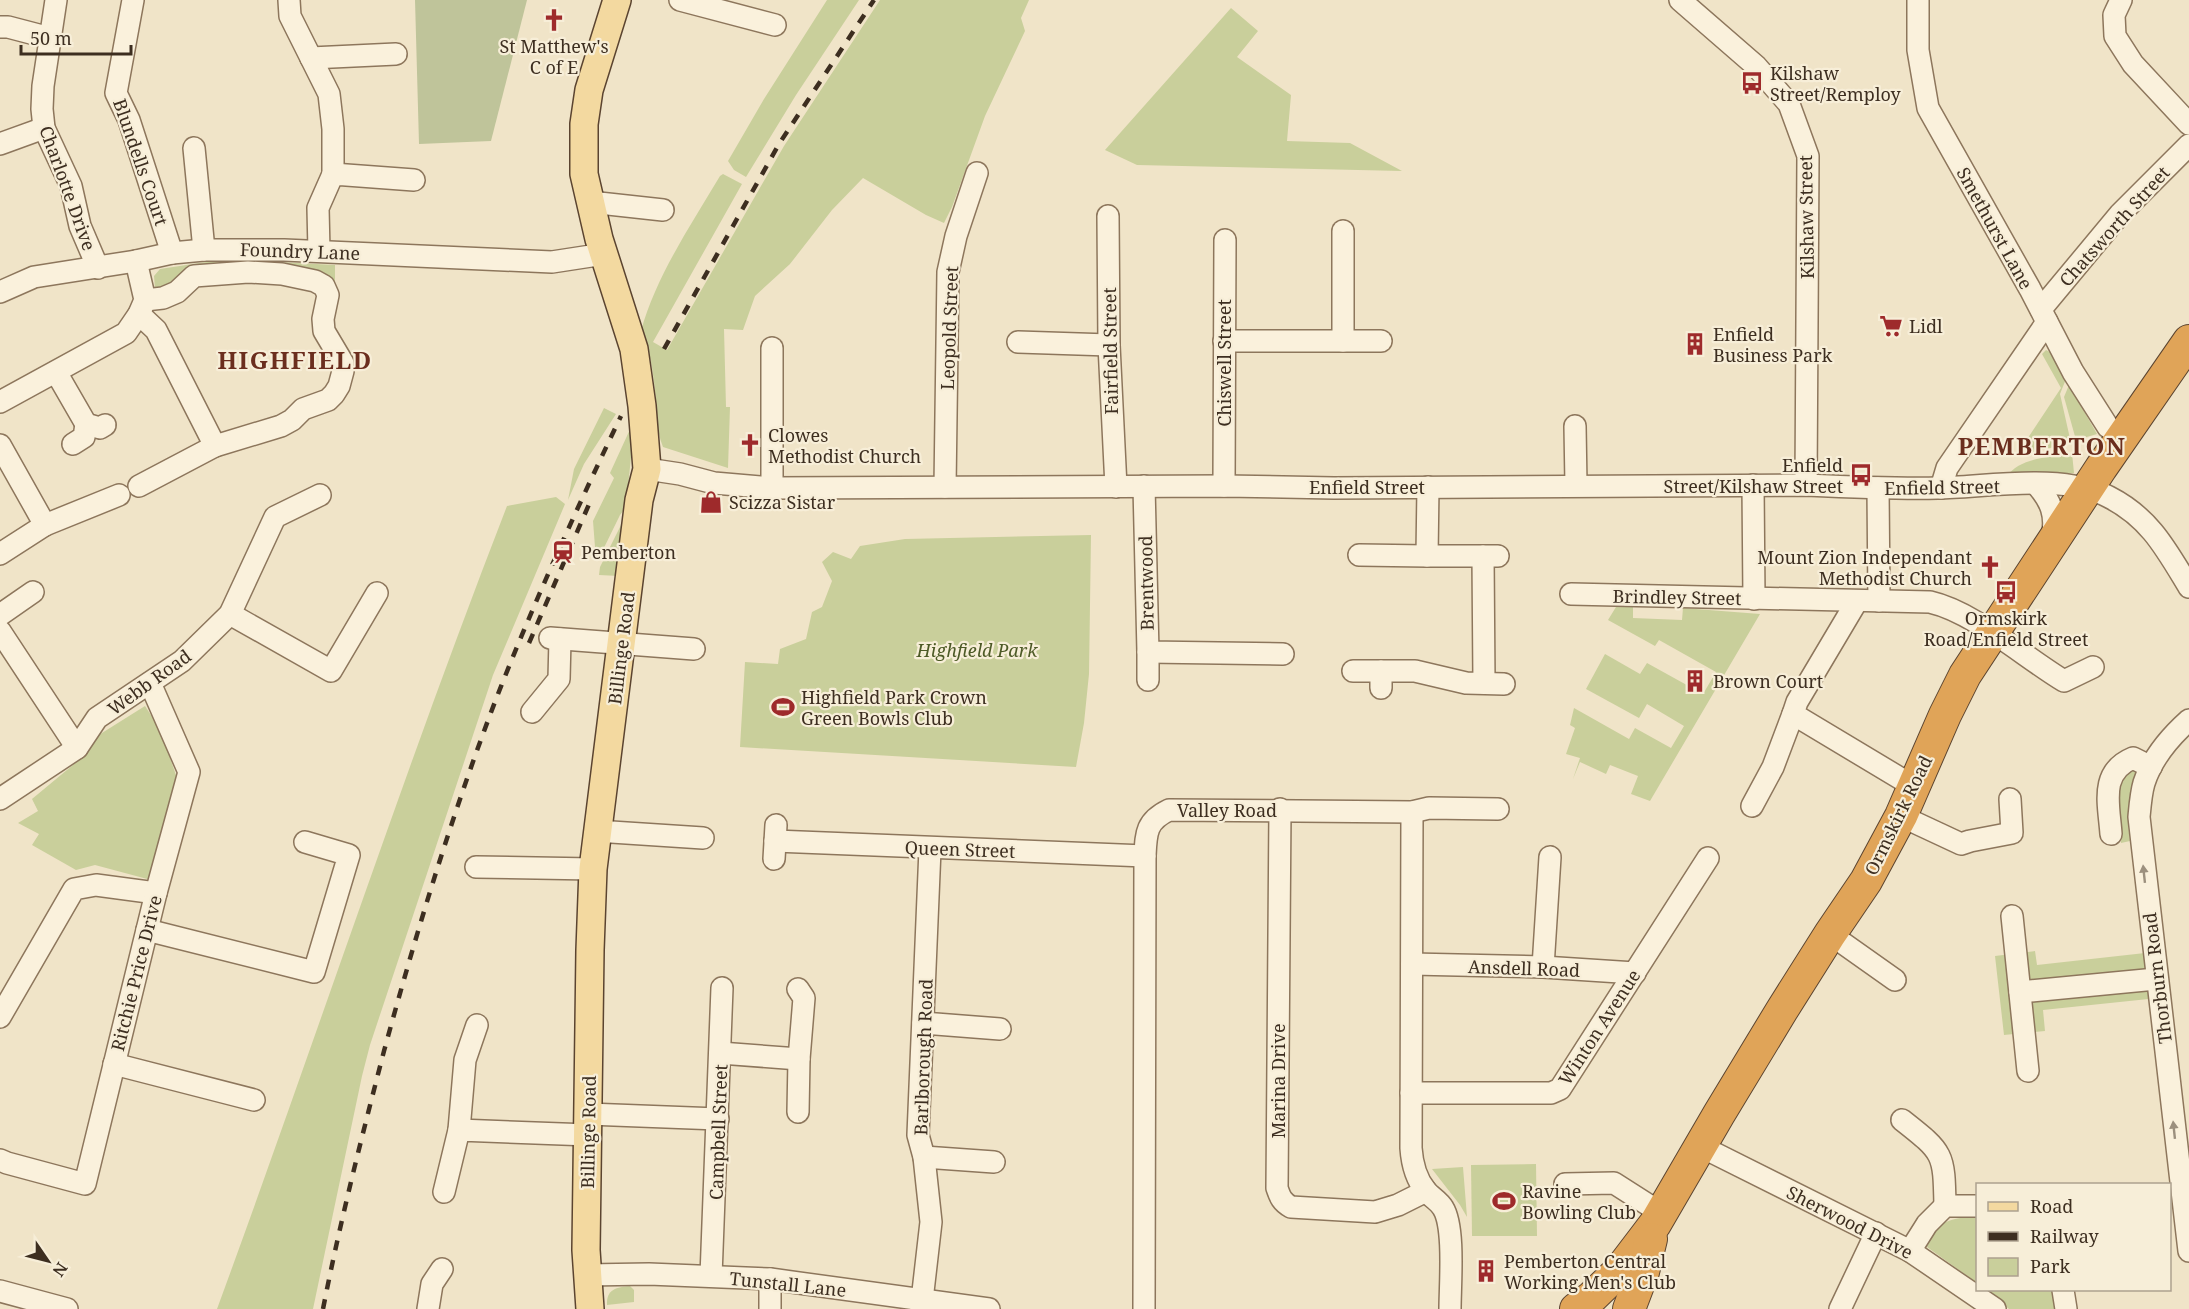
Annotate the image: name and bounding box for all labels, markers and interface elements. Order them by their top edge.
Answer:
church icon: St Matthew's C of E [541,7,567,33]
scale bar [21,18,130,56]
text: 50 m [30,26,72,50]
place label: St Matthew's C of E [499,34,609,79]
place label: Kilshaw Street/Remploy [1770,61,1901,106]
bus stop icon: Kilshaw Street/Remploy [1739,70,1765,96]
street label: Blundells Court [108,95,174,229]
street label: Charlotte Drive [34,122,102,254]
street label: Kilshaw Street [1793,155,1819,279]
street label: Chatsworth Street [2054,161,2174,291]
street label: Smethurst Lane [1952,163,2038,293]
street label: Foundry Lane [239,237,361,265]
street label: Leopold Street [935,266,963,390]
street label: Fairfield Street [1097,287,1123,415]
street label: Chiswell Street [1212,299,1236,427]
supermarket icon: Lidl [1878,313,1904,339]
place label: Lidl [1909,314,1943,338]
place label: Enfield Business Park [1713,322,1833,367]
building icon: Enfield Business Park [1682,331,1708,357]
district label: HIGHFIELD [217,343,373,376]
place label: Clowes Methodist Church [768,423,921,468]
district label: PEMBERTON [1958,429,2126,462]
church icon: Clowes Methodist Church [737,432,763,458]
place label: Enfield Street/Kilshaw Street [1664,453,1843,498]
bus stop icon: Enfield Street/Kilshaw Street [1848,462,1874,488]
street label: Enfield Street [1884,474,2000,500]
street label: Enfield Street [1309,475,1425,499]
shop icon: Scizza Sistar [698,489,724,515]
place label: Scizza Sistar [729,490,836,514]
street label: Brentwood [1133,535,1159,631]
station icon: Pemberton [550,539,576,565]
place label: Pemberton [581,540,676,564]
place label: Mount Zion Independant Methodist Church [1757,545,1972,590]
church icon: Mount Zion Independant Methodist Church [1977,554,2003,580]
bus stop icon: Ormskirk Road/Enfield Street [1993,579,2019,605]
street label: Brindley Street [1612,584,1742,610]
street label: Billinge Road [602,590,640,706]
place label: Ormskirk Road/Enfield Street [1924,606,2088,651]
park label: Highfield Park [916,638,1038,662]
street label: Webb Road [102,644,196,720]
building icon: Brown Court [1682,668,1708,694]
place label: Brown Court [1713,669,1823,693]
place label: Highfield Park Crown Green Bowls Club [801,685,987,730]
sports icon: Highfield Park Crown Green Bowls Club [770,694,796,720]
street label: Ormskirk Road [1859,751,1937,879]
street label: Valley Road [1177,798,1277,822]
street label: Queen Street [904,835,1016,863]
one-way arrow [2140,864,2149,883]
street label: Ritchie Price Drive [105,893,167,1053]
street label: Thorburn Road [2137,911,2177,1045]
street label: Ansdell Road [1467,954,1581,982]
street label: Winton Avenue [1553,964,1645,1090]
street label: Barlborough Road [908,978,938,1136]
street label: Marina Drive [1266,1023,1290,1139]
street label: Campbell Street [704,1064,732,1200]
street label: Billinge Road [575,1075,601,1189]
one-way arrow [2170,1120,2179,1139]
place label: Ravine Bowling Club [1522,1179,1636,1224]
street label: Sherwood Drive [1783,1180,1917,1264]
legend [1976,1183,2171,1291]
sports icon: Ravine Bowling Club [1491,1188,1517,1214]
text: Road [2030,1194,2073,1218]
text: Railway [2030,1224,2100,1248]
north arrow [18,1231,78,1291]
place label: Pemberton Central Working Men's Club [1504,1249,1676,1294]
text: Park [2030,1254,2070,1278]
text: N [47,1258,73,1281]
building icon: Pemberton Central Working Men's Club [1473,1258,1499,1284]
street label: Tunstall Lane [729,1266,847,1302]

